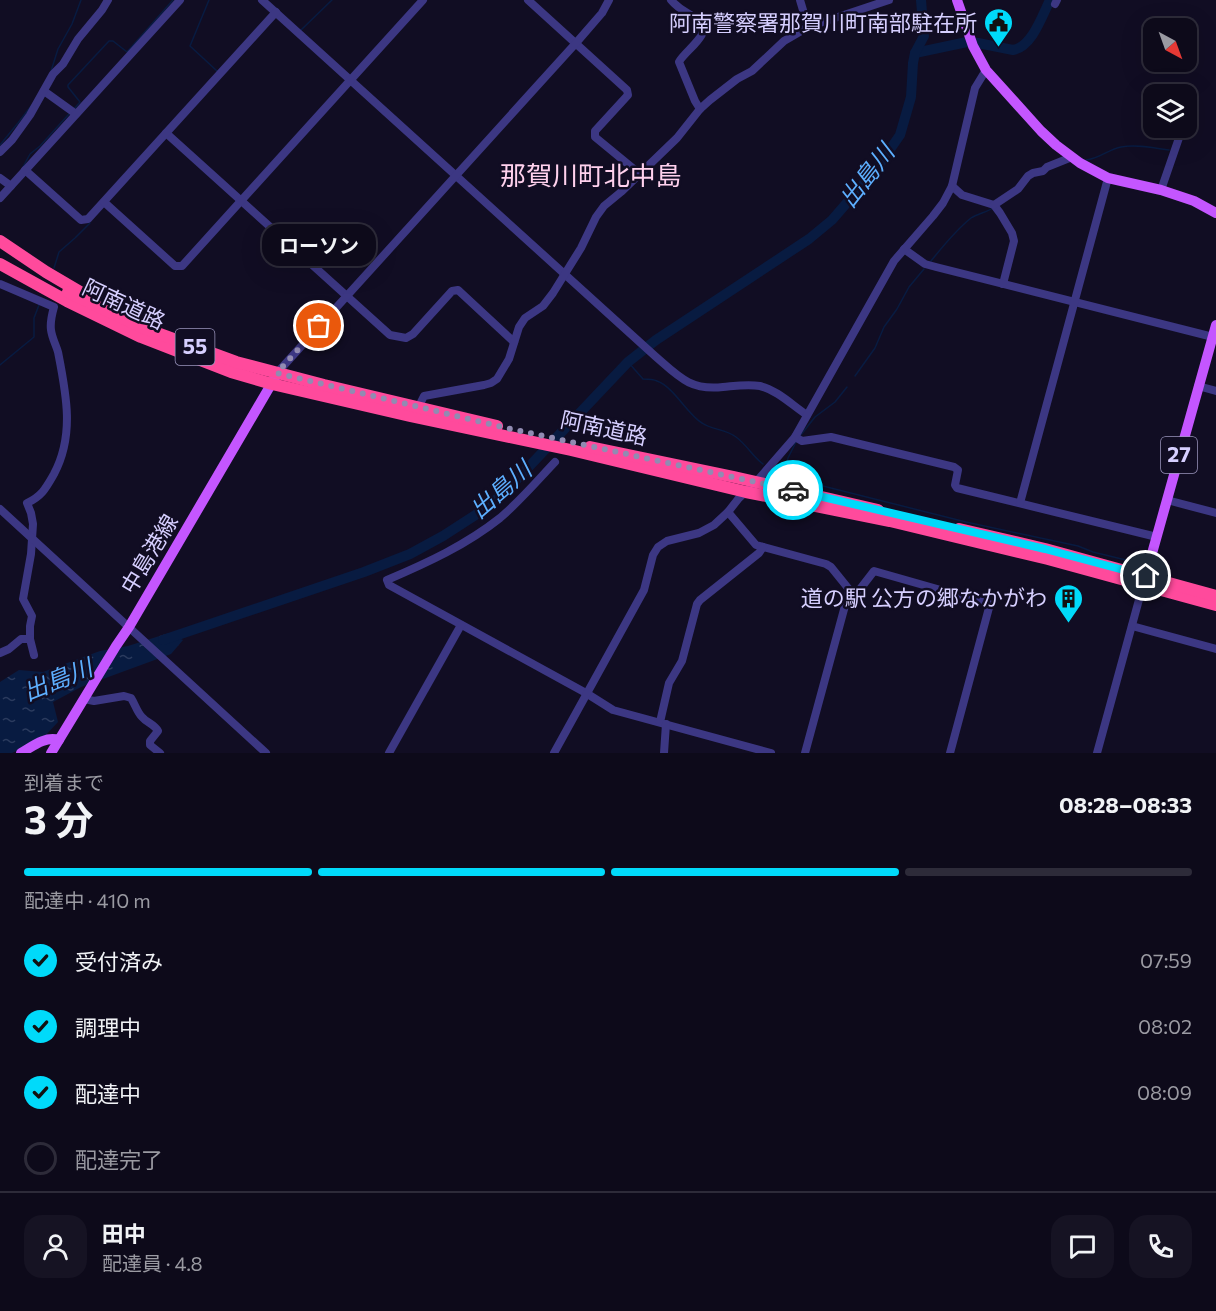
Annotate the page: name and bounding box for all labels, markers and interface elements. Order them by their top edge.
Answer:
public building icon: 阿南警察署那賀川町南部駐在所 [982,7,1014,49]
place label: 阿南警察署那賀川町南部駐在所 [669,9,977,36]
north arrow [1143,18,1197,72]
map controls [1143,18,1197,138]
button: layers [1143,84,1197,138]
water label: 出島川 [832,135,901,212]
district label: 那賀川町北中島 [500,159,682,190]
callout: ローソン [262,224,376,266]
text: ローソン [279,233,359,257]
street label: 阿南道路 [79,273,170,334]
pin [293,300,344,351]
icon: bag [302,309,335,342]
road number: 55 [176,329,214,365]
street label: 阿南道路 [558,405,650,450]
road number: 27 [1161,437,1197,473]
water label: 出島川 [463,452,539,523]
courier [763,460,823,520]
icon: car [777,474,810,507]
street label: 中島港線 [114,509,183,598]
pin [1120,550,1171,601]
icon: home [1129,559,1162,592]
building icon: 道の駅 公方の郷なかがわ [1052,582,1084,624]
place label: 道の駅 公方の郷なかがわ [801,584,1047,611]
water label: 出島川 [19,651,99,706]
text: 到着まで [24,770,104,794]
text: 08:28–08:33 [1059,791,1192,818]
text: 3 分 [24,794,93,842]
text: 配達中 · 410 m [24,888,151,912]
icon: check [24,944,57,977]
text: 受付済み [75,948,163,975]
text: 07:59 [1140,948,1192,972]
icon: check [24,1010,57,1043]
text: 調理中 [75,1014,141,1041]
text: 08:02 [1138,1014,1192,1038]
icon: check [24,1076,57,1109]
text: 配達中 [75,1080,141,1107]
text: 08:09 [1137,1080,1192,1104]
text: 配達完了 [75,1146,163,1173]
button: person [24,1215,87,1278]
button: chat [1051,1215,1114,1278]
button: phone [1129,1215,1192,1278]
text: 田中 [102,1220,146,1247]
text: 配達員 · 4.8 [102,1251,203,1275]

